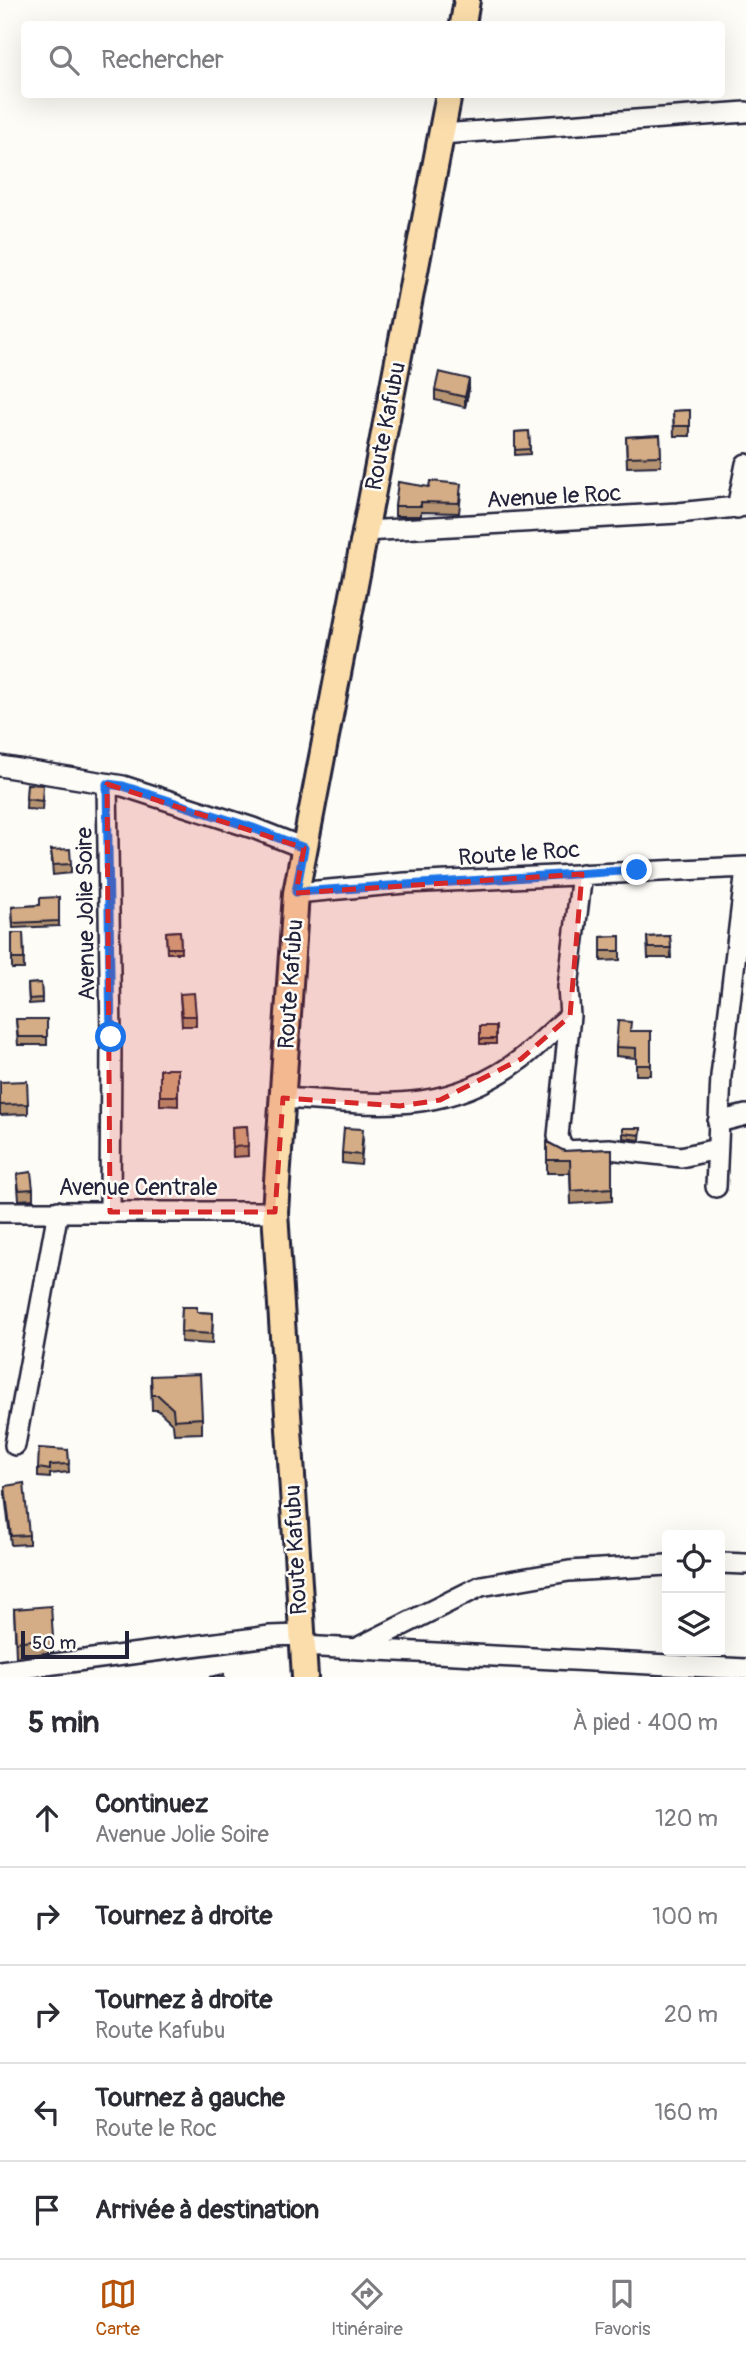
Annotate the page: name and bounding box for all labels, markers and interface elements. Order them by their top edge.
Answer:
search box [21,21,725,98]
icon: search [45,41,83,79]
text: Rechercher [101,44,224,76]
street label: Route Kafubu [359,359,412,493]
street label: Avenue le Roc [486,478,622,515]
street label: Avenue Jolie Soire [69,826,102,1001]
street label: Route le Roc [457,835,581,872]
route end [621,854,652,885]
street label: Route Kafubu [271,918,310,1050]
route start [95,1021,126,1052]
street label: Avenue Centrale [59,1173,218,1202]
street label: Route Kafubu [278,1484,313,1616]
map controls [662,1530,725,1656]
button: locate [662,1530,725,1593]
button: layers [662,1593,725,1656]
scale bar [21,1628,130,1660]
text: 50 m [32,1631,76,1655]
text: 5 min [28,1704,99,1741]
text: À pied · 400 m [572,1708,718,1737]
text: Continuez [95,1788,208,1820]
icon: ahead [28,1799,66,1837]
text: 120 m [655,1804,718,1833]
text: Avenue Jolie Soire [95,1820,269,1849]
icon: right [28,1897,66,1935]
text: Tournez à droite [95,1900,272,1932]
text: 100 m [652,1902,718,1931]
text: Tournez à droite [95,1984,272,2016]
icon: right [28,1995,66,2033]
text: 20 m [664,2000,718,2029]
text: Route Kafubu [95,2016,225,2045]
text: Tournez à gauche [95,2082,285,2114]
icon: left [28,2093,66,2131]
text: 160 m [654,2098,718,2127]
text: Route le Roc [95,2114,217,2143]
icon: arrive [28,2191,66,2229]
text: Arrivée à destination [95,2194,319,2226]
tab: Carte [96,2275,140,2341]
tab: Itinéraire [331,2275,403,2341]
tab: Favoris [594,2275,650,2341]

